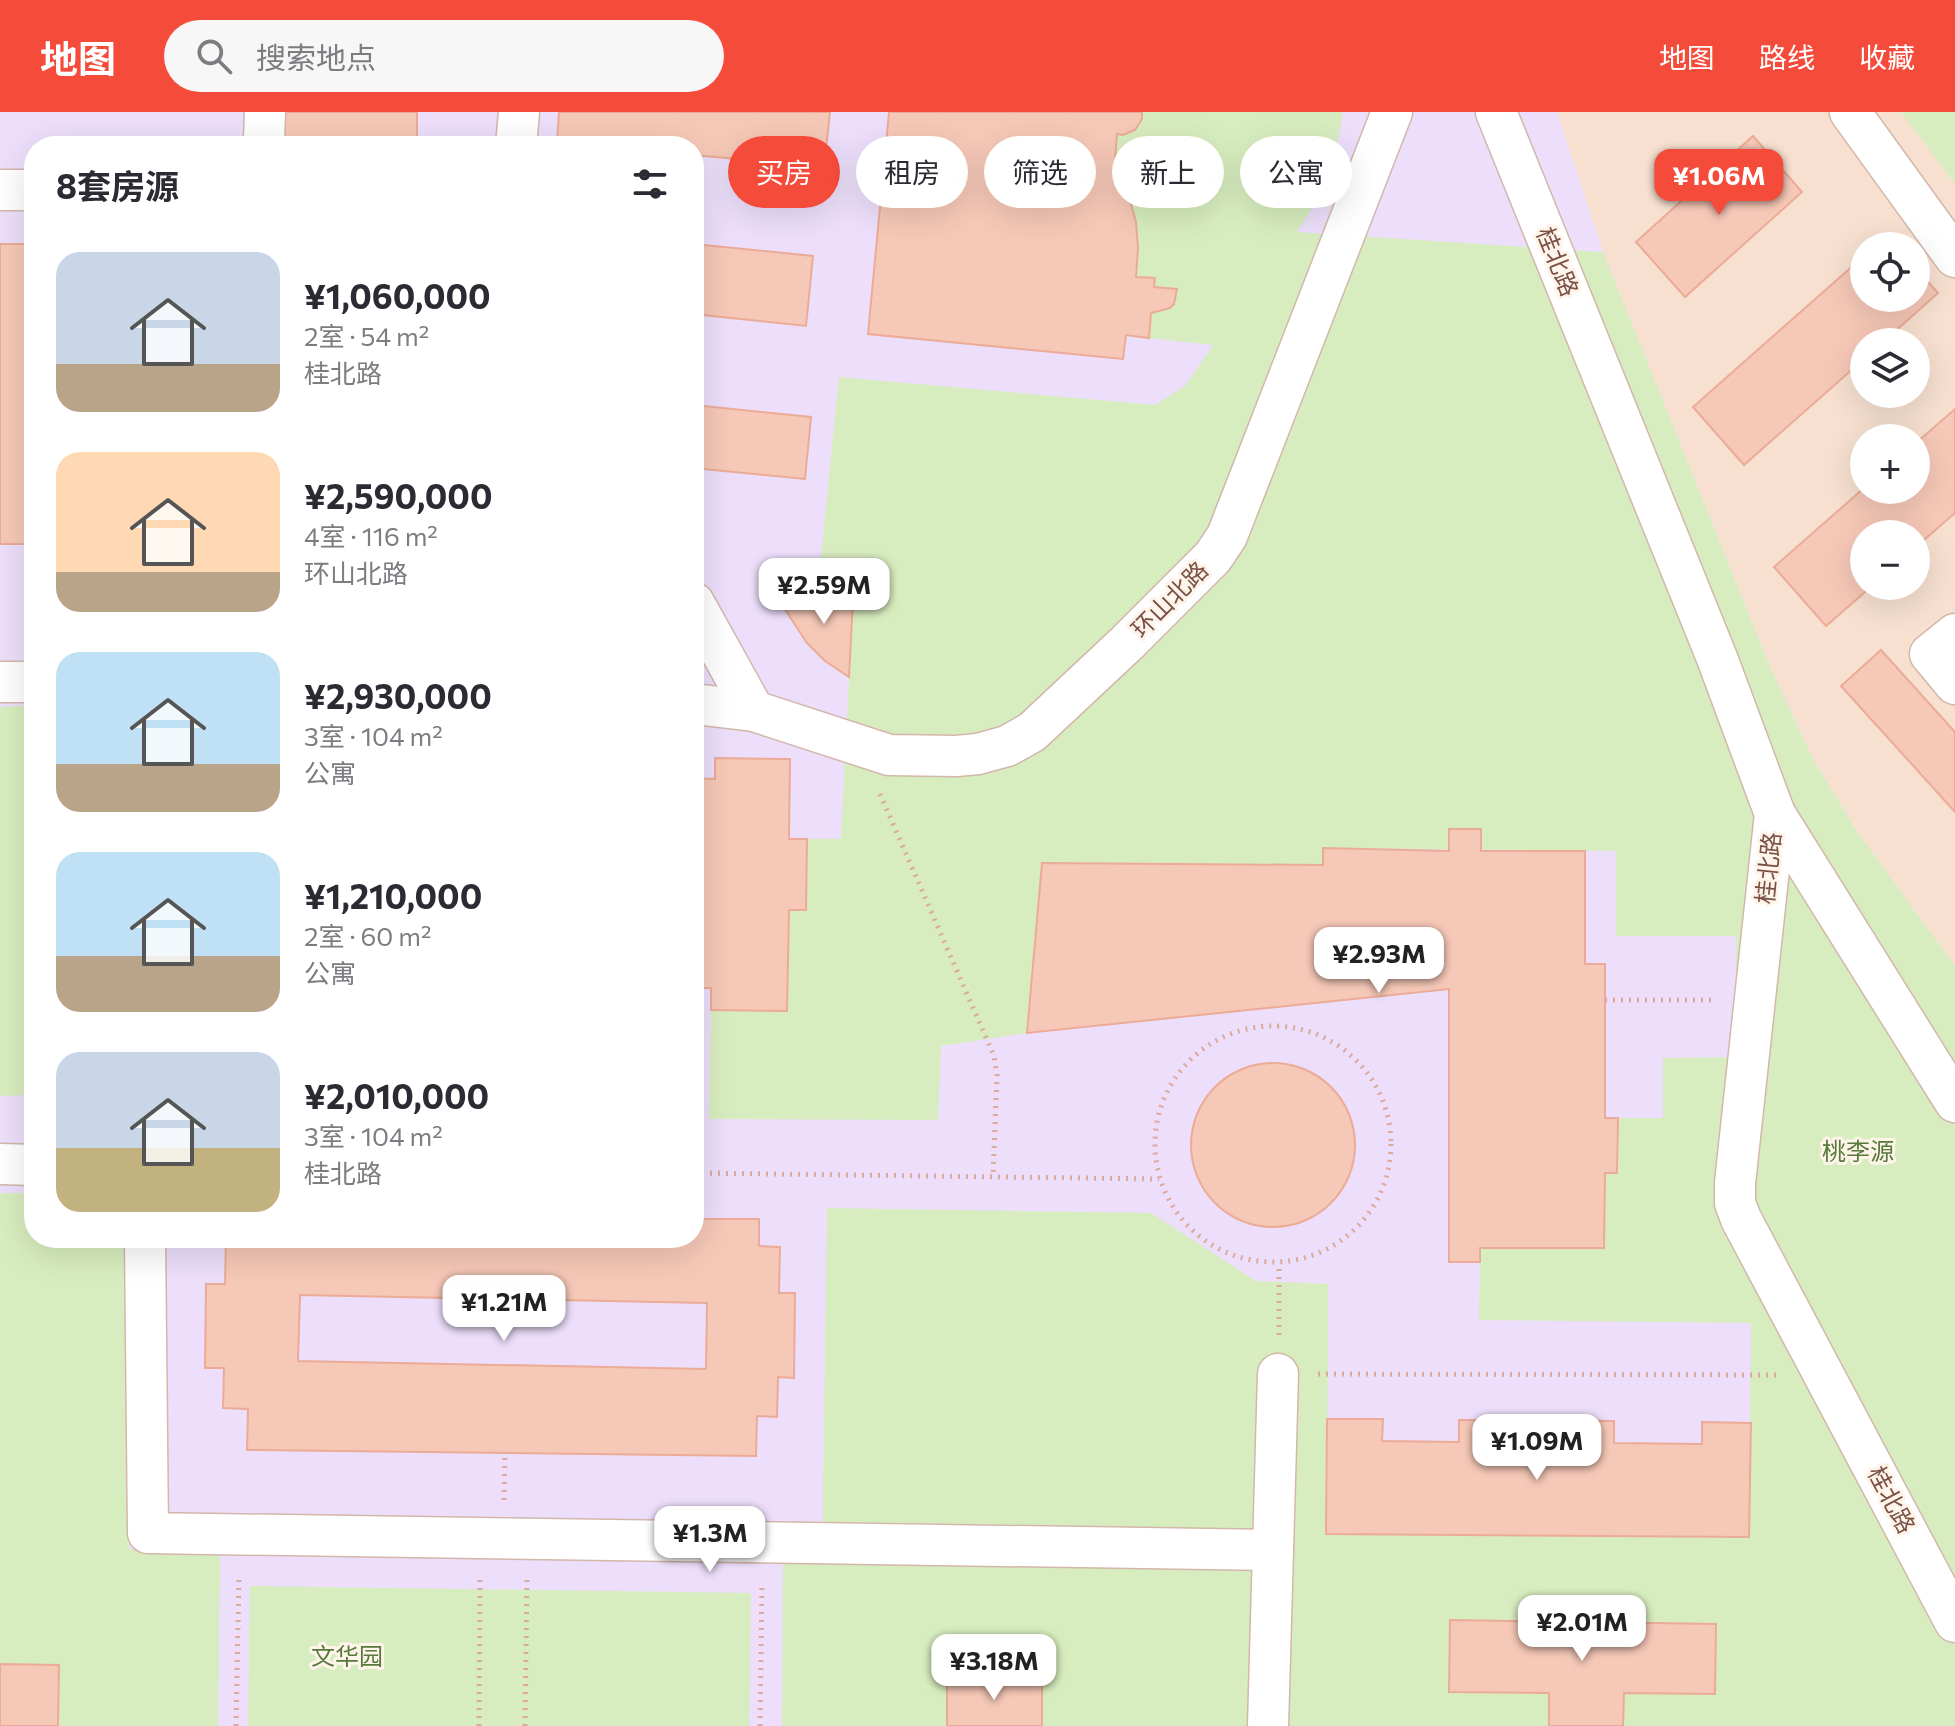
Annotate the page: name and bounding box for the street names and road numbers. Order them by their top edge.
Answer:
street label: 桂北路 [1531,223,1585,300]
street label: 环山北路 [1125,555,1213,643]
street label: 桂北路 [1749,831,1786,905]
street label: 桂北路 [1863,1461,1922,1538]

